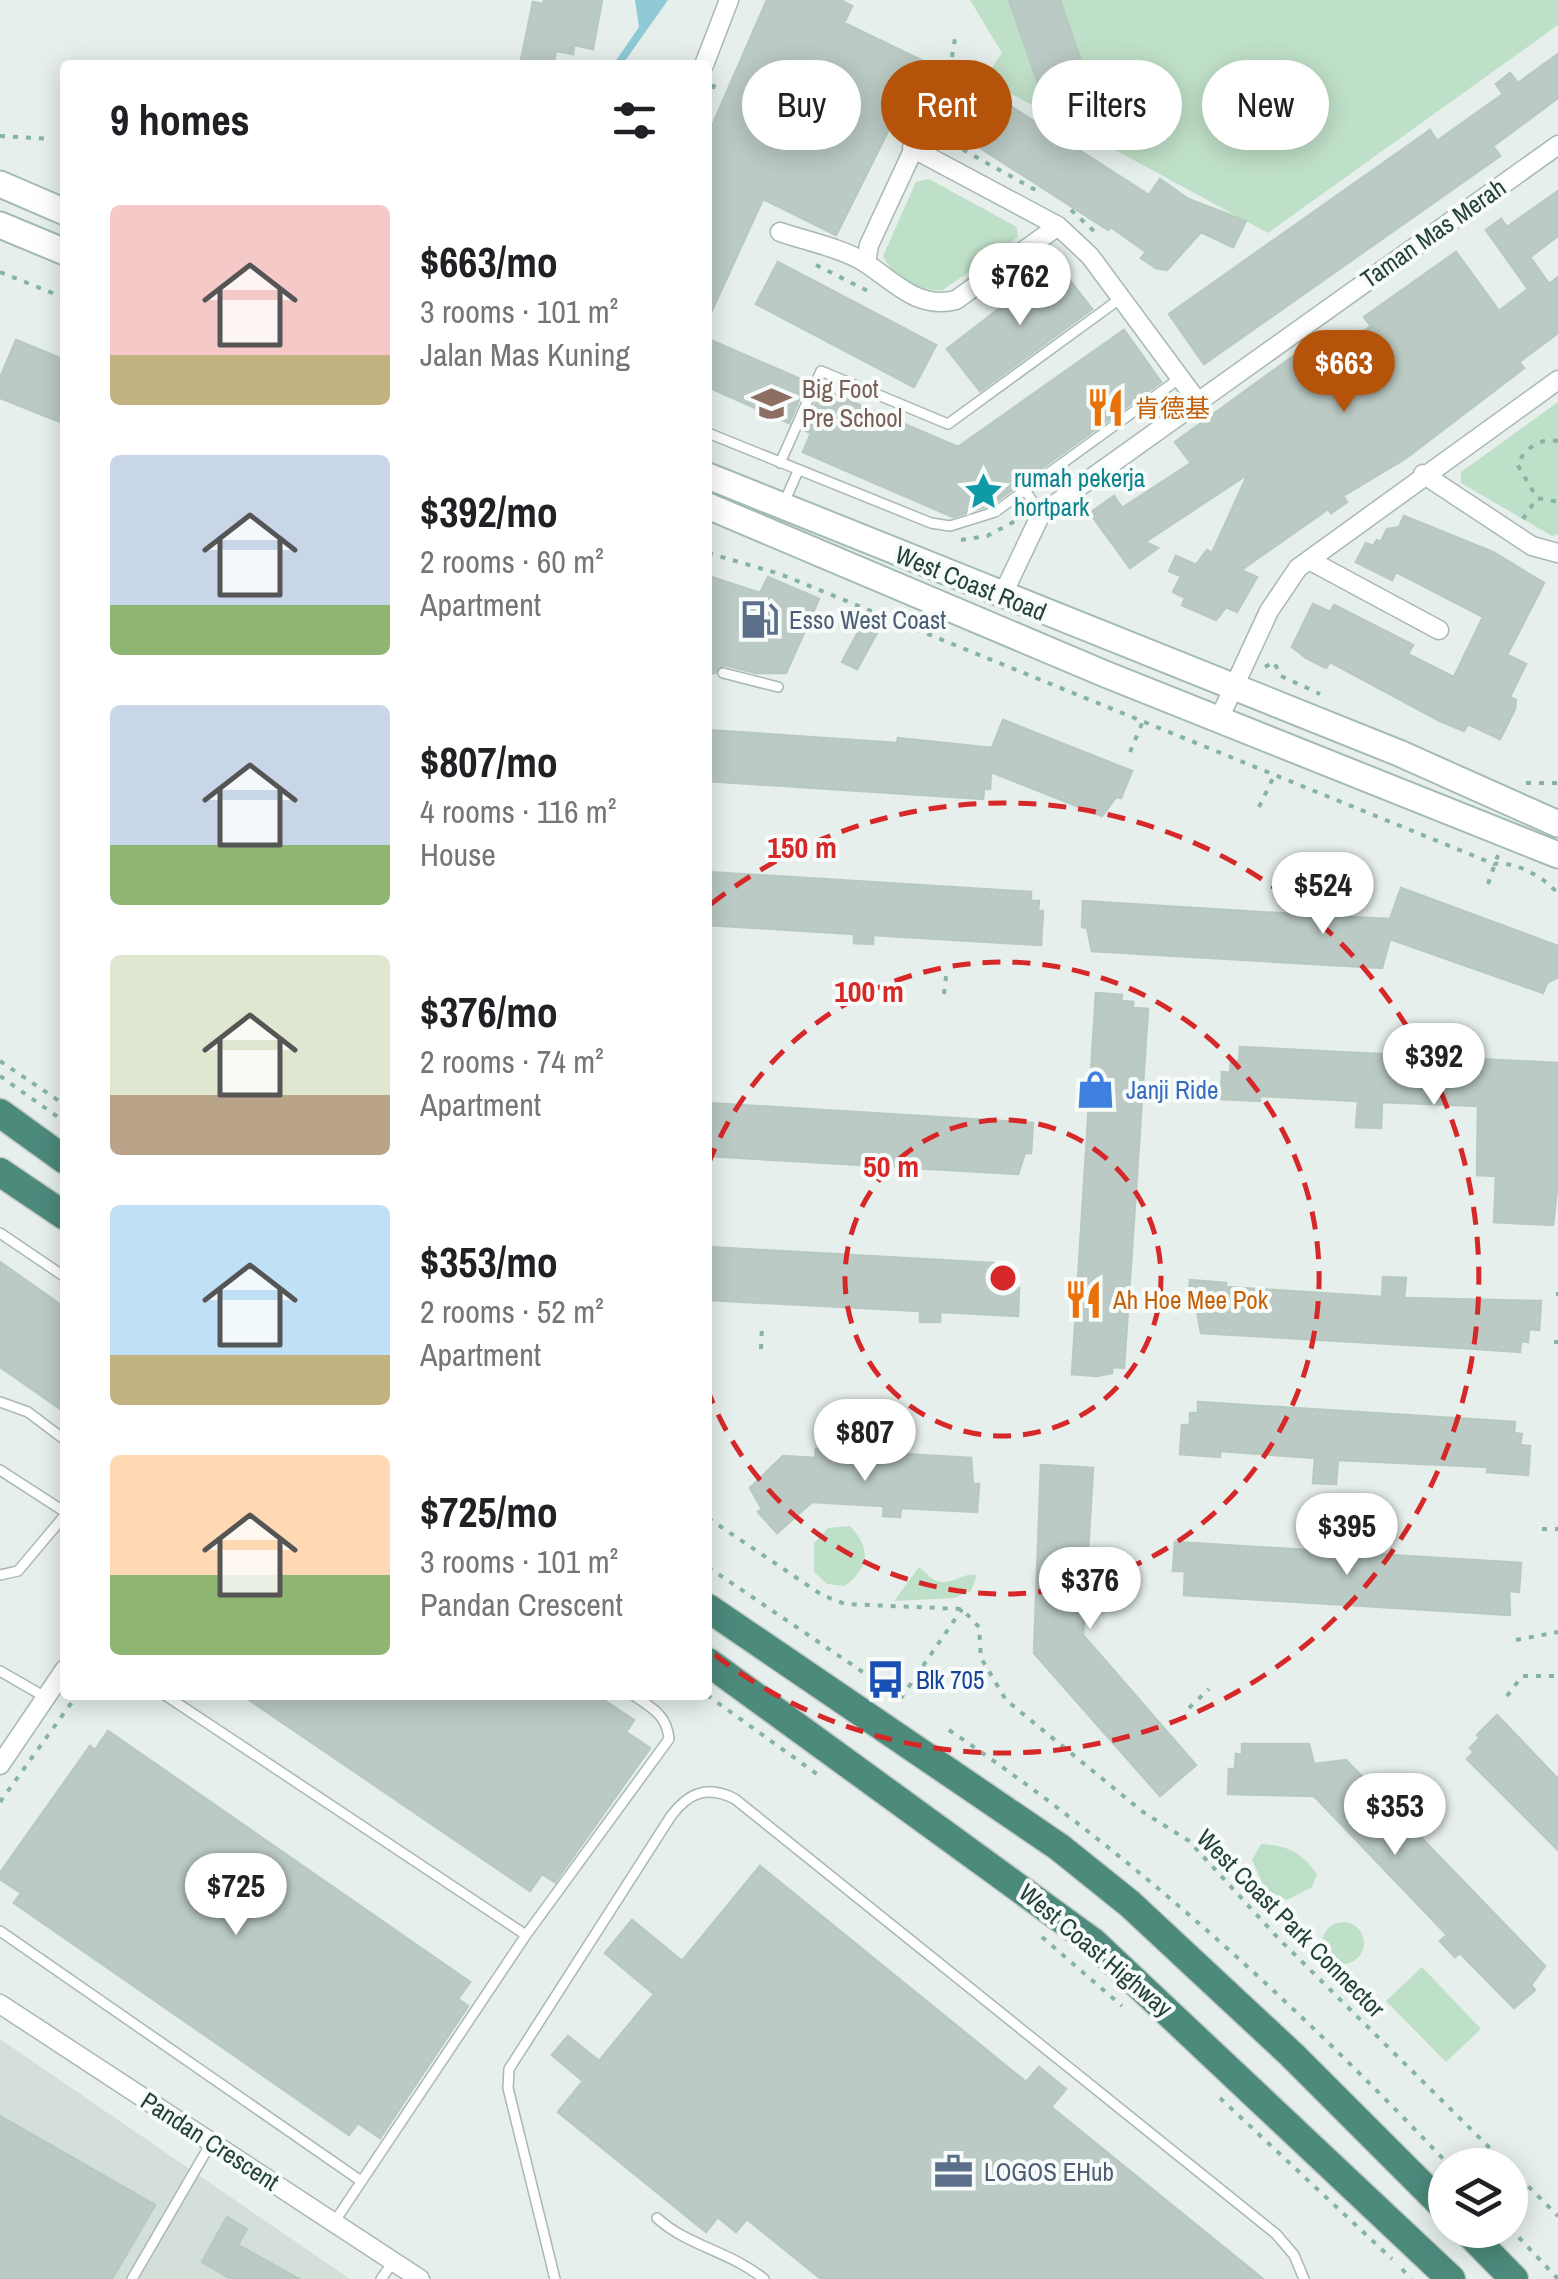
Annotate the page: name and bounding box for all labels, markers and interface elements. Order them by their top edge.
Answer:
chip: Buy [742,60,861,150]
chip: Rent [881,60,1012,150]
chip: Filters [1032,60,1182,150]
chip: New [1202,60,1329,150]
text: 9 homes [110,92,250,148]
icon: filters [607,93,662,148]
street label: Taman Mas Merah [1354,170,1512,296]
text: $663/mo [420,234,558,290]
pin: $762 [961,243,1079,328]
icon: home [190,245,310,365]
text: $762 [991,254,1049,297]
text: 3 rooms · 101 m² [420,290,618,333]
pin: $663 [1285,330,1403,415]
text: Jalan Mas Kuning [420,333,630,376]
text: $663 [1315,341,1373,384]
place label: Big Foot Pre School [802,372,902,435]
school or university icon: Big Foot Pre School [751,382,793,424]
restaurant icon: 肯德基 [1084,387,1126,429]
place label: 肯德基 [1135,391,1210,425]
place label: rumah pekerja hortpark [1014,461,1146,524]
place icon: rumah pekerja hortpark [963,471,1005,513]
text: $392/mo [420,484,558,540]
icon: home [190,495,310,615]
street label: West Coast Road [890,537,1052,629]
text: 2 rooms · 60 m² [420,540,604,583]
text: Apartment [420,583,541,626]
fuel station icon: Esso West Coast [738,599,780,641]
place label: Esso West Coast [789,603,946,637]
text: $807/mo [420,734,558,790]
icon: home [190,745,310,865]
text: 4 rooms · 116 m² [420,790,616,833]
text: 150 m [767,827,837,867]
text: House [420,833,496,876]
pin: $524 [1264,852,1382,937]
text: $524 [1294,863,1352,906]
text: 100 m [834,971,904,1011]
text: $376/mo [420,984,558,1040]
icon: home [190,995,310,1115]
pin: $392 [1375,1023,1493,1108]
text: $392 [1405,1034,1463,1077]
text: 2 rooms · 74 m² [420,1040,604,1083]
shop icon: Janji Ride [1075,1069,1117,1111]
place label: Janji Ride [1126,1073,1218,1107]
text: Apartment [420,1083,541,1126]
text: 50 m [863,1146,919,1186]
text: $353/mo [420,1234,558,1290]
icon: home [190,1245,310,1365]
centre of rings [985,1260,1021,1296]
restaurant icon: Ah Hoe Mee Pok [1062,1279,1104,1321]
place label: Ah Hoe Mee Pok [1112,1283,1269,1317]
text: 2 rooms · 52 m² [420,1290,604,1333]
text: Apartment [420,1333,541,1376]
pin: $807 [806,1399,924,1484]
text: $807 [836,1410,894,1453]
text: $725/mo [420,1484,558,1540]
pin: $395 [1288,1493,1406,1578]
icon: home [190,1495,310,1615]
text: $395 [1318,1504,1376,1547]
text: 3 rooms · 101 m² [420,1540,618,1583]
pin: $376 [1031,1547,1149,1632]
text: $376 [1061,1558,1119,1601]
text: Pandan Crescent [420,1583,623,1626]
bus stop icon: Blk 705 [865,1659,907,1701]
place label: Blk 705 [916,1663,984,1697]
pin: $353 [1336,1773,1454,1858]
text: $353 [1366,1784,1424,1827]
street label: West Coast Park Connector [1189,1821,1393,2025]
pin: $725 [177,1853,295,1938]
text: $725 [207,1864,265,1907]
street label: West Coast Highway [1012,1876,1181,2025]
street label: Pandan Crescent [134,2084,286,2199]
map controls [1428,2148,1528,2248]
button: layers [1428,2148,1528,2248]
office icon: LOGOS EHub [933,2151,975,2193]
place label: LOGOS EHub [984,2155,1114,2189]

